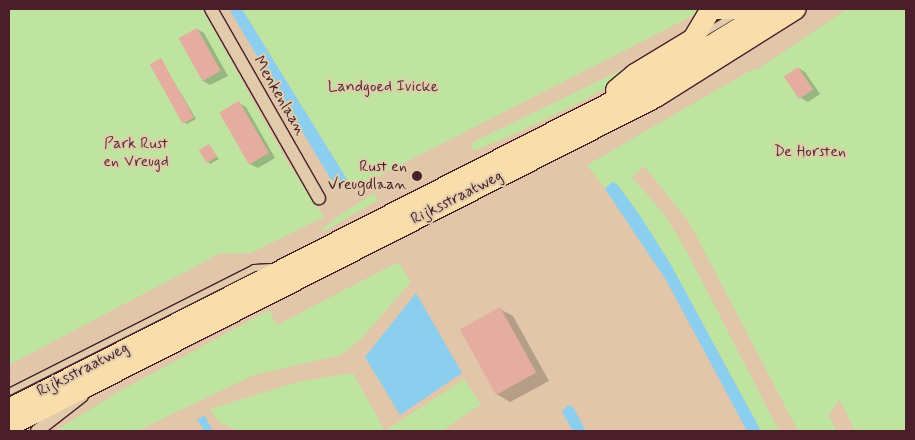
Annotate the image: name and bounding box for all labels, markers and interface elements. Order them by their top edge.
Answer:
street label: Menkenlaan [249,53,309,139]
park label: Landgoed Ivicke [327,77,439,97]
park label: Park Rust en Vreugd [103,134,169,172]
park label: De Horsten [773,142,847,162]
place label: Rust en Vreugdlaan [328,157,407,195]
street label: Rijksstraatweg [408,167,506,229]
marker: Rust en Vreugdlaan [411,170,423,182]
street label: Rijksstraatweg [34,339,132,401]

